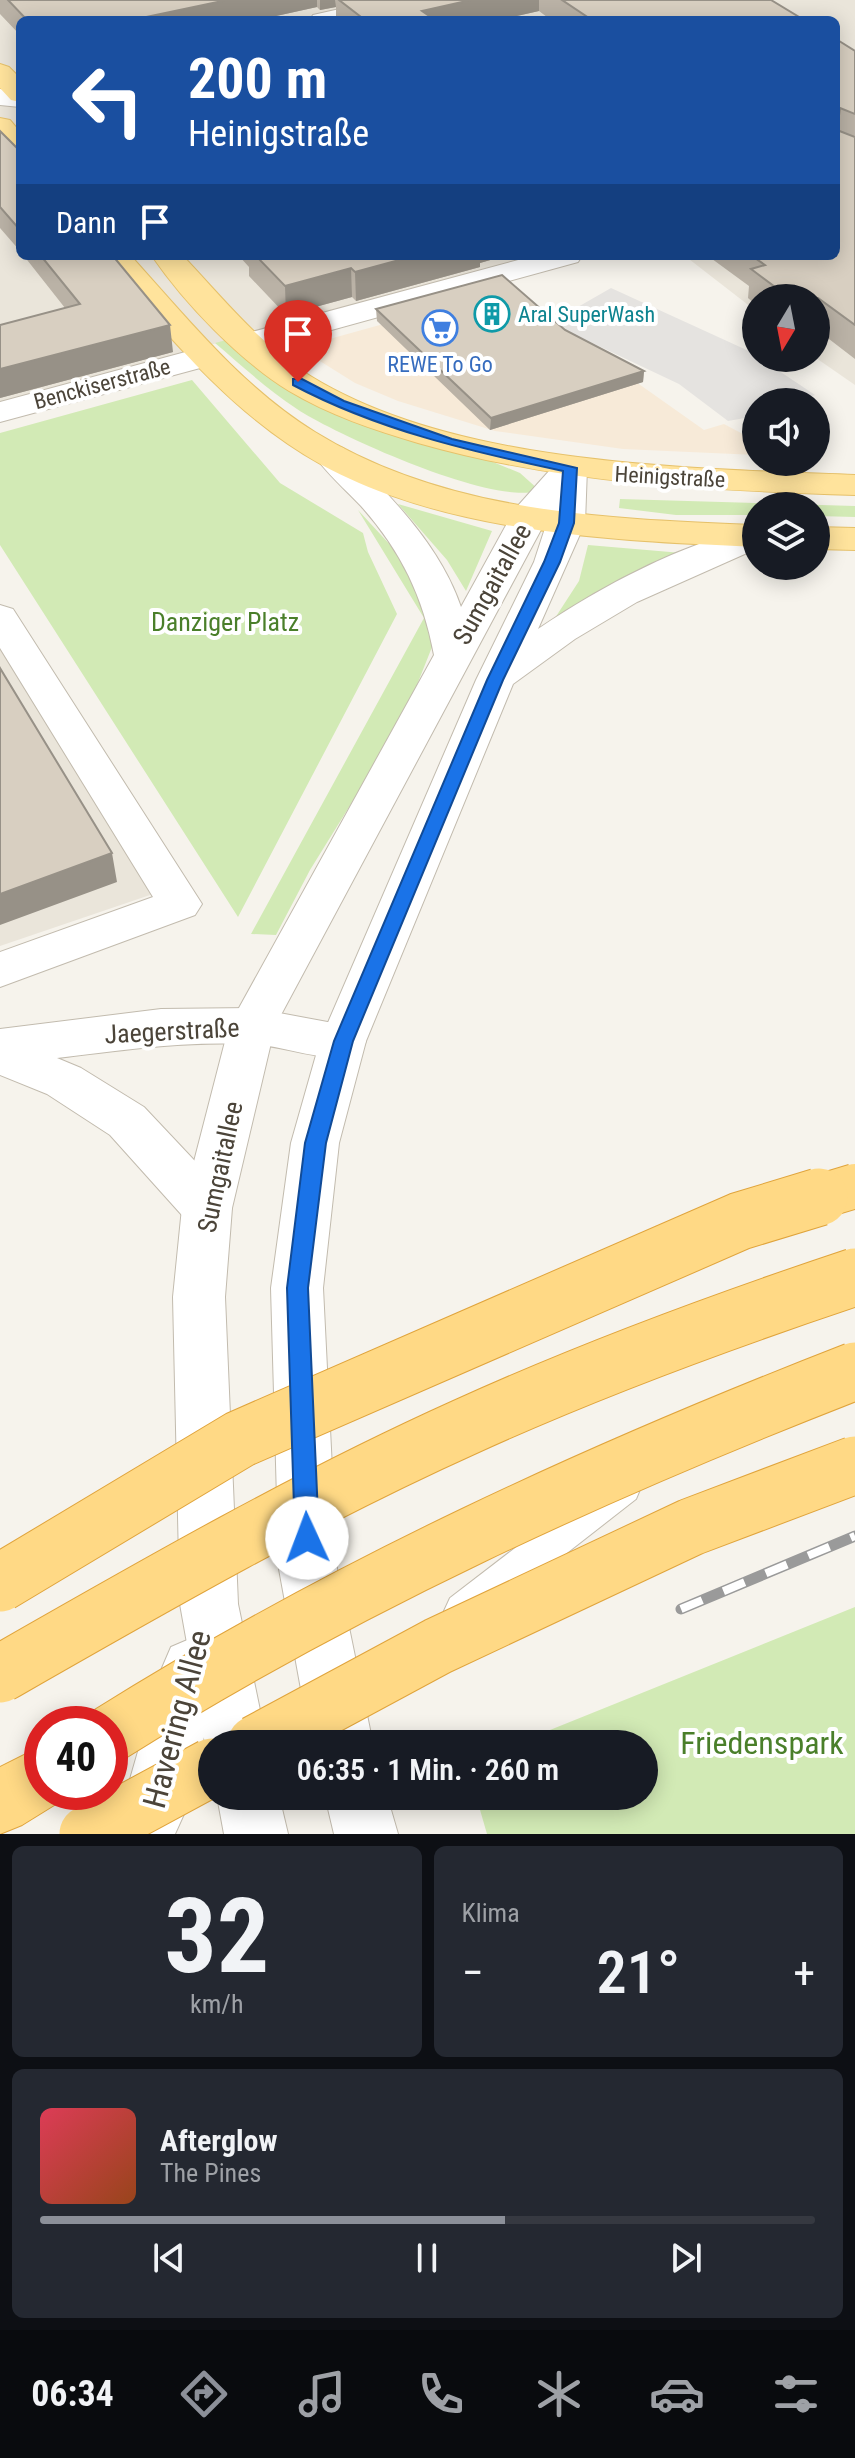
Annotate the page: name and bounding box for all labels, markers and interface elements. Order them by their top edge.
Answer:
text: 200 m [188,46,327,112]
icon: left [56,48,160,152]
text: Heinigstraße [188,113,369,155]
icon: arrive [133,200,177,244]
text: Dann [56,205,117,240]
north arrow [742,284,830,372]
map controls [742,284,830,580]
building icon: Aral SuperWash [473,295,511,333]
pin [264,300,332,382]
place label: Aral SuperWash [518,302,655,327]
supermarket icon: REWE To Go [421,309,459,347]
icon: arrive [276,312,320,356]
place label: REWE To Go [387,352,493,377]
street label: Benckiserstraße [31,354,173,414]
button: sound [742,388,830,476]
street label: Heinigstraße [614,462,726,492]
button: layers [742,492,830,580]
street label: Sumgaitallee [447,518,537,650]
park label: Danziger Platz [151,607,299,637]
street label: Jaegerstraße [104,1012,240,1050]
street label: Sumgaitallee [191,1099,249,1235]
position arrow [265,1496,349,1580]
street label: Havering Allee [135,1626,219,1812]
speed limit sign: 40 [24,1706,128,1810]
park label: Friedenspark [680,1724,844,1762]
text: 06:35 · 1 Min. · 260 m [297,1752,559,1787]
text: 32 [164,1876,269,1997]
text: Klima [462,1898,520,1928]
text: 21° [597,1937,680,2008]
text: − [462,1947,484,1999]
text: + [793,1947,815,1999]
text: km/h [190,1989,244,2019]
text: Afterglow [160,2123,278,2158]
text: The Pines [160,2158,261,2188]
icon: previous [147,2236,191,2280]
icon: pause [405,2236,449,2280]
icon: next [664,2236,708,2280]
icon: directions [176,2366,232,2422]
icon: music [294,2366,350,2422]
icon: phone [413,2366,469,2422]
icon: climate [531,2366,587,2422]
icon: car [649,2366,705,2422]
icon: filters [768,2366,824,2422]
text: 06:34 [31,2373,114,2415]

